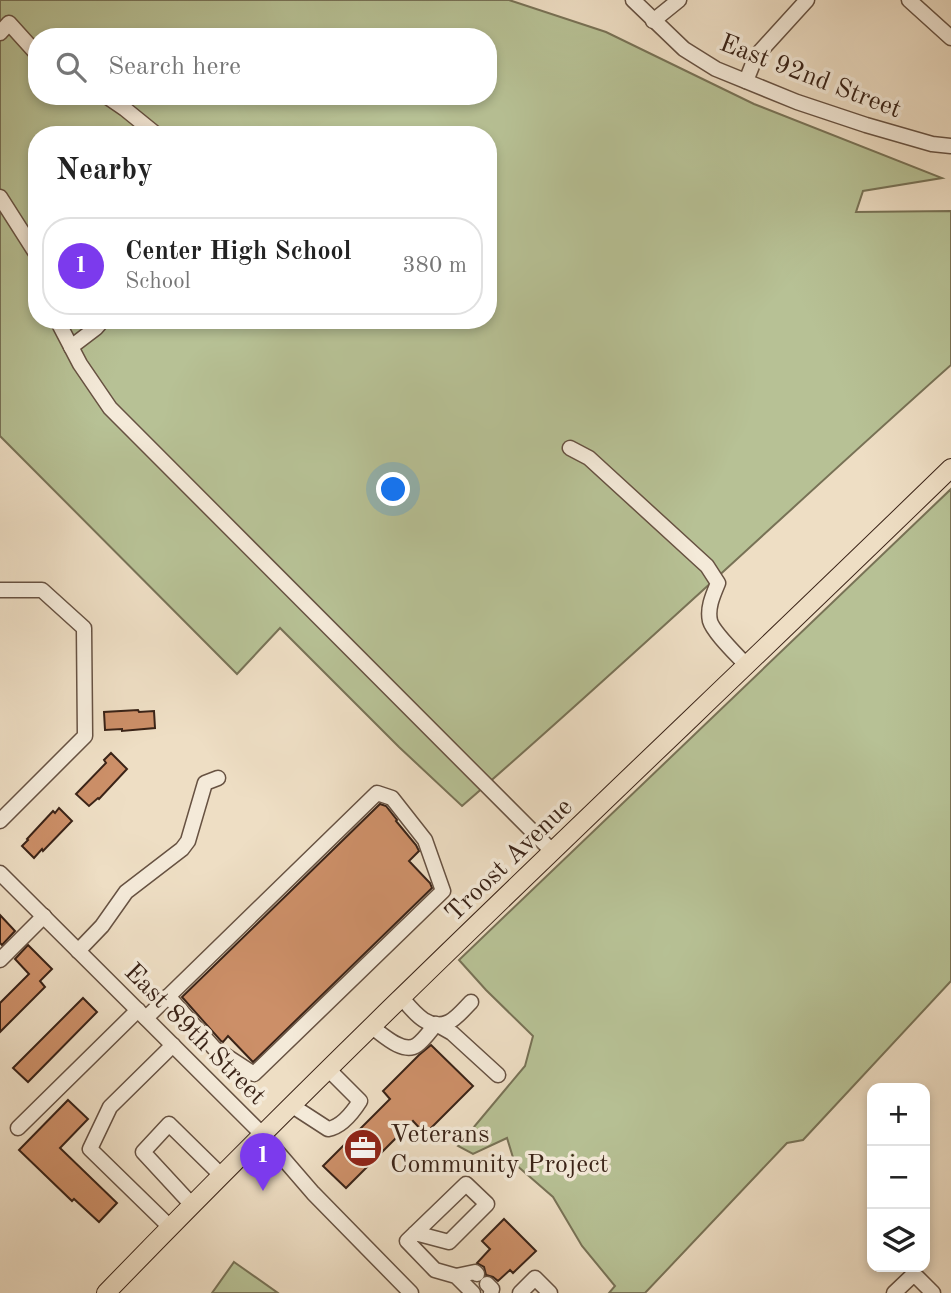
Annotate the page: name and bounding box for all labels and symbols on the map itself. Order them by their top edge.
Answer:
street label: East 92nd Street [716,30,905,123]
your location [376,472,410,506]
street label: Troost Avenue [441,794,578,927]
street label: East 89th Street [119,959,270,1110]
place label: Veterans Community Project [390,1122,609,1178]
office icon: Veterans Community Project [342,1127,384,1169]
pin: 1 [240,1133,286,1191]

